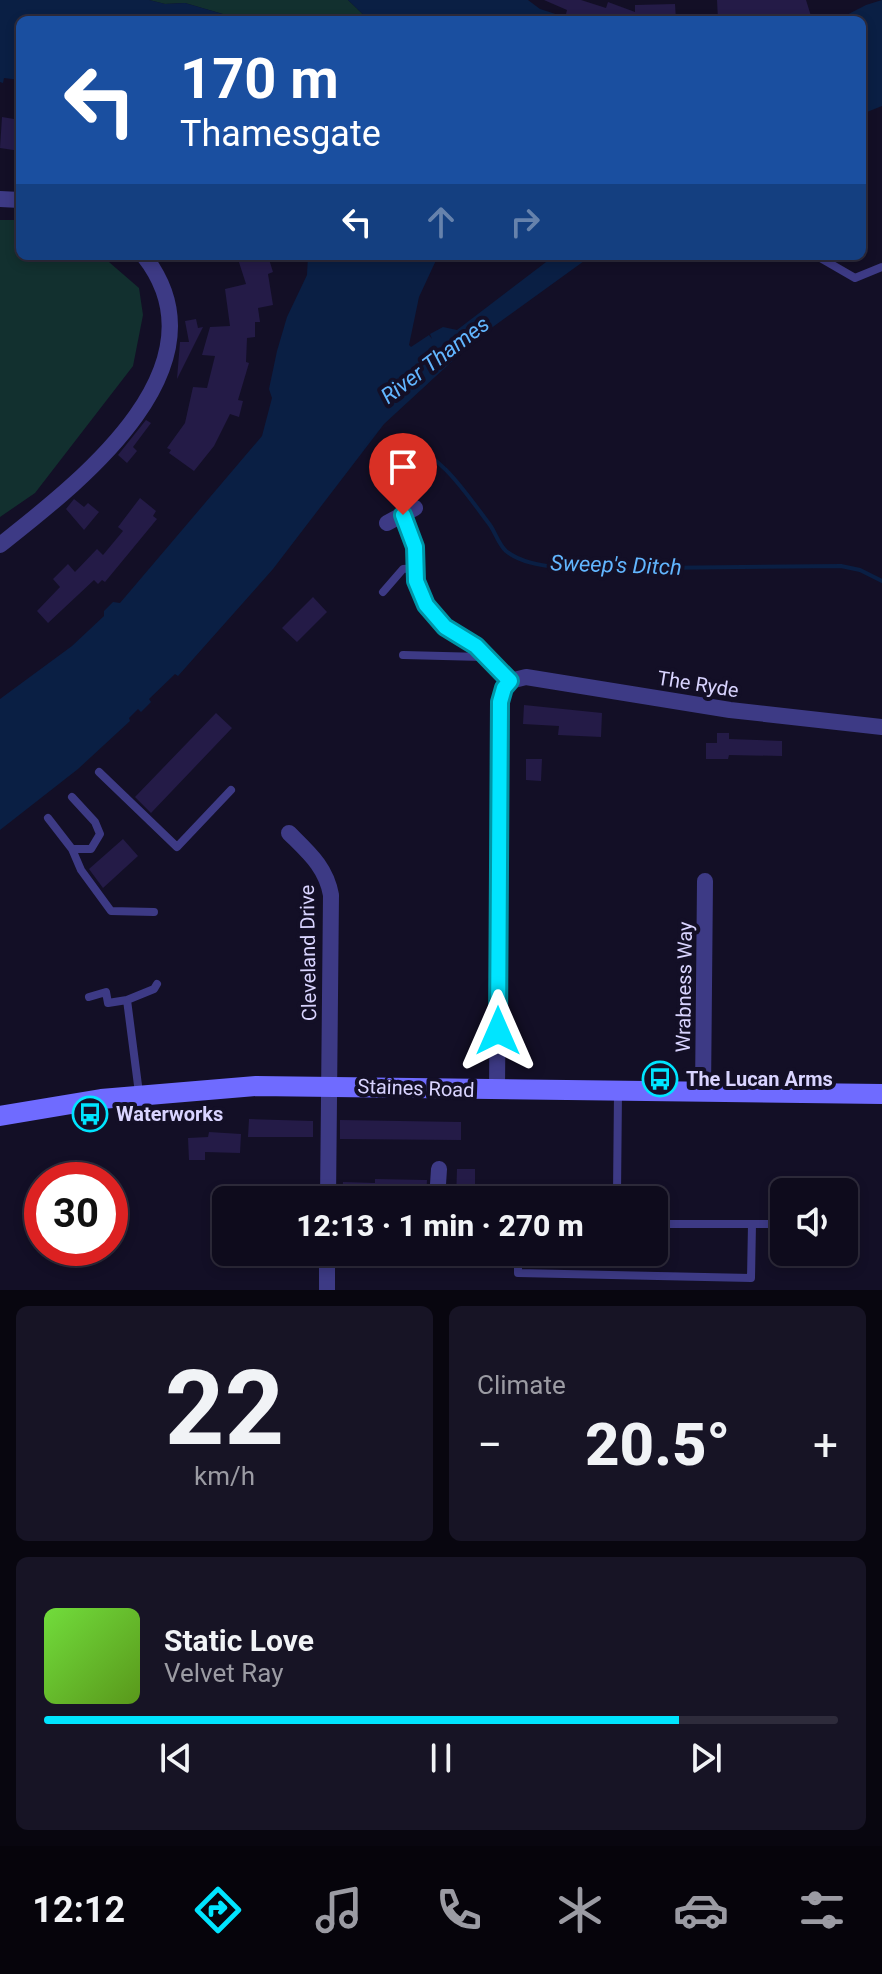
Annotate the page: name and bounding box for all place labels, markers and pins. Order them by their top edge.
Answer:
pin [369,433,437,515]
bus stop icon: The Lucan Arms [641,1060,679,1098]
place label: The Lucan Arms [686,1067,833,1091]
bus stop icon: Waterworks [71,1095,109,1133]
place label: Waterworks [116,1102,223,1126]

